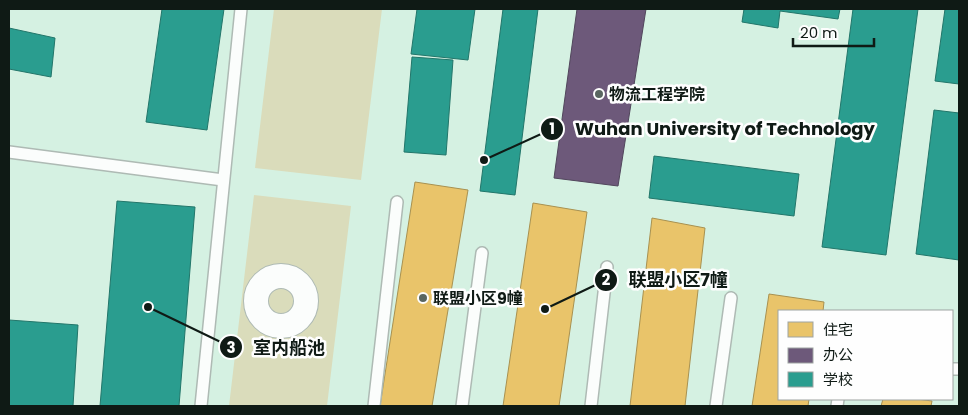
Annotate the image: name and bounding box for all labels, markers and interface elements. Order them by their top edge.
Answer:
scale bar [793,15,874,47]
text: 20 m [800,22,838,43]
place label: 物流工程学院 [609,83,705,106]
marker: 物流工程学院 [593,88,605,100]
callout: Wuhan University of Technology [540,113,885,146]
text: Wuhan University of Technology [575,116,876,141]
text: 1 [549,118,555,139]
callout: 联盟小区7幢 [593,263,738,296]
text: 联盟小区7幢 [628,267,728,292]
text: 2 [602,269,611,290]
place label: 联盟小区9幢 [433,287,523,310]
marker: 联盟小区9幢 [417,292,429,304]
legend [778,310,953,400]
text: 住宅 [823,319,853,340]
callout: 室内船池 [218,331,335,364]
text: 室内船池 [253,335,325,360]
text: 3 [226,337,236,358]
text: 办公 [823,344,853,365]
text: 学校 [823,369,853,390]

